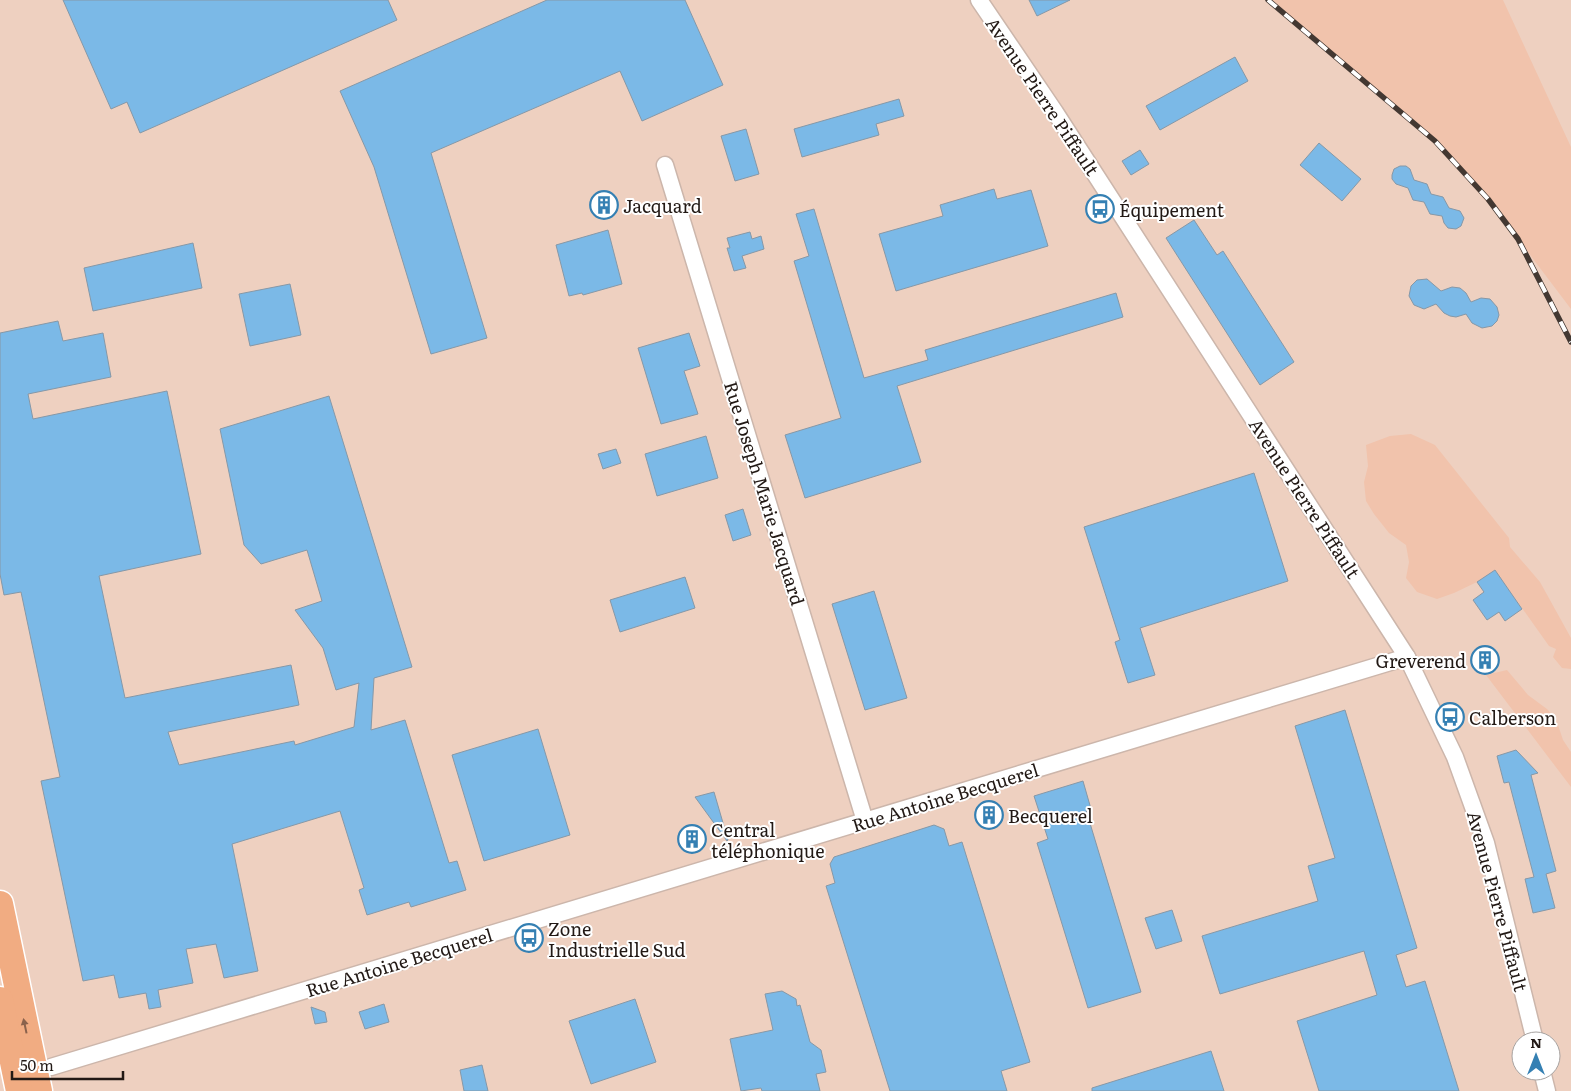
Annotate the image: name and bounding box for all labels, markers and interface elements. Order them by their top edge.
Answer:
street label: Avenue Pierre Piffault [980,11,1107,181]
building icon: Jacquard [589,190,619,220]
place label: Jacquard [623,192,702,219]
bus stop icon: Équipement [1085,194,1115,224]
place label: Équipement [1119,196,1225,223]
street label: Rue Joseph Marie Jacquard [718,378,812,608]
street label: Avenue Pierre Piffault [1243,413,1367,584]
building icon: Greverend [1470,645,1500,675]
place label: Greverend [1375,647,1466,674]
bus stop icon: Calberson [1435,702,1465,732]
place label: Calberson [1469,704,1556,731]
street label: Rue Antoine Becquerel [848,756,1042,838]
building icon: Becquerel [974,800,1004,830]
place label: Becquerel [1008,802,1093,829]
street label: Avenue Pierre Piffault [1461,808,1535,995]
place label: Central téléphonique [711,816,825,864]
building icon: Central téléphonique [677,824,707,854]
place label: Zone Industrielle Sud [548,915,686,963]
street label: Rue Antoine Becquerel [302,921,496,1003]
bus stop icon: Zone Industrielle Sud [514,923,544,953]
one-way arrow [21,1019,29,1034]
north arrow [1511,1031,1561,1081]
text: N [1530,1032,1542,1052]
scale bar [12,1048,124,1080]
text: 50 m [20,1053,54,1076]

